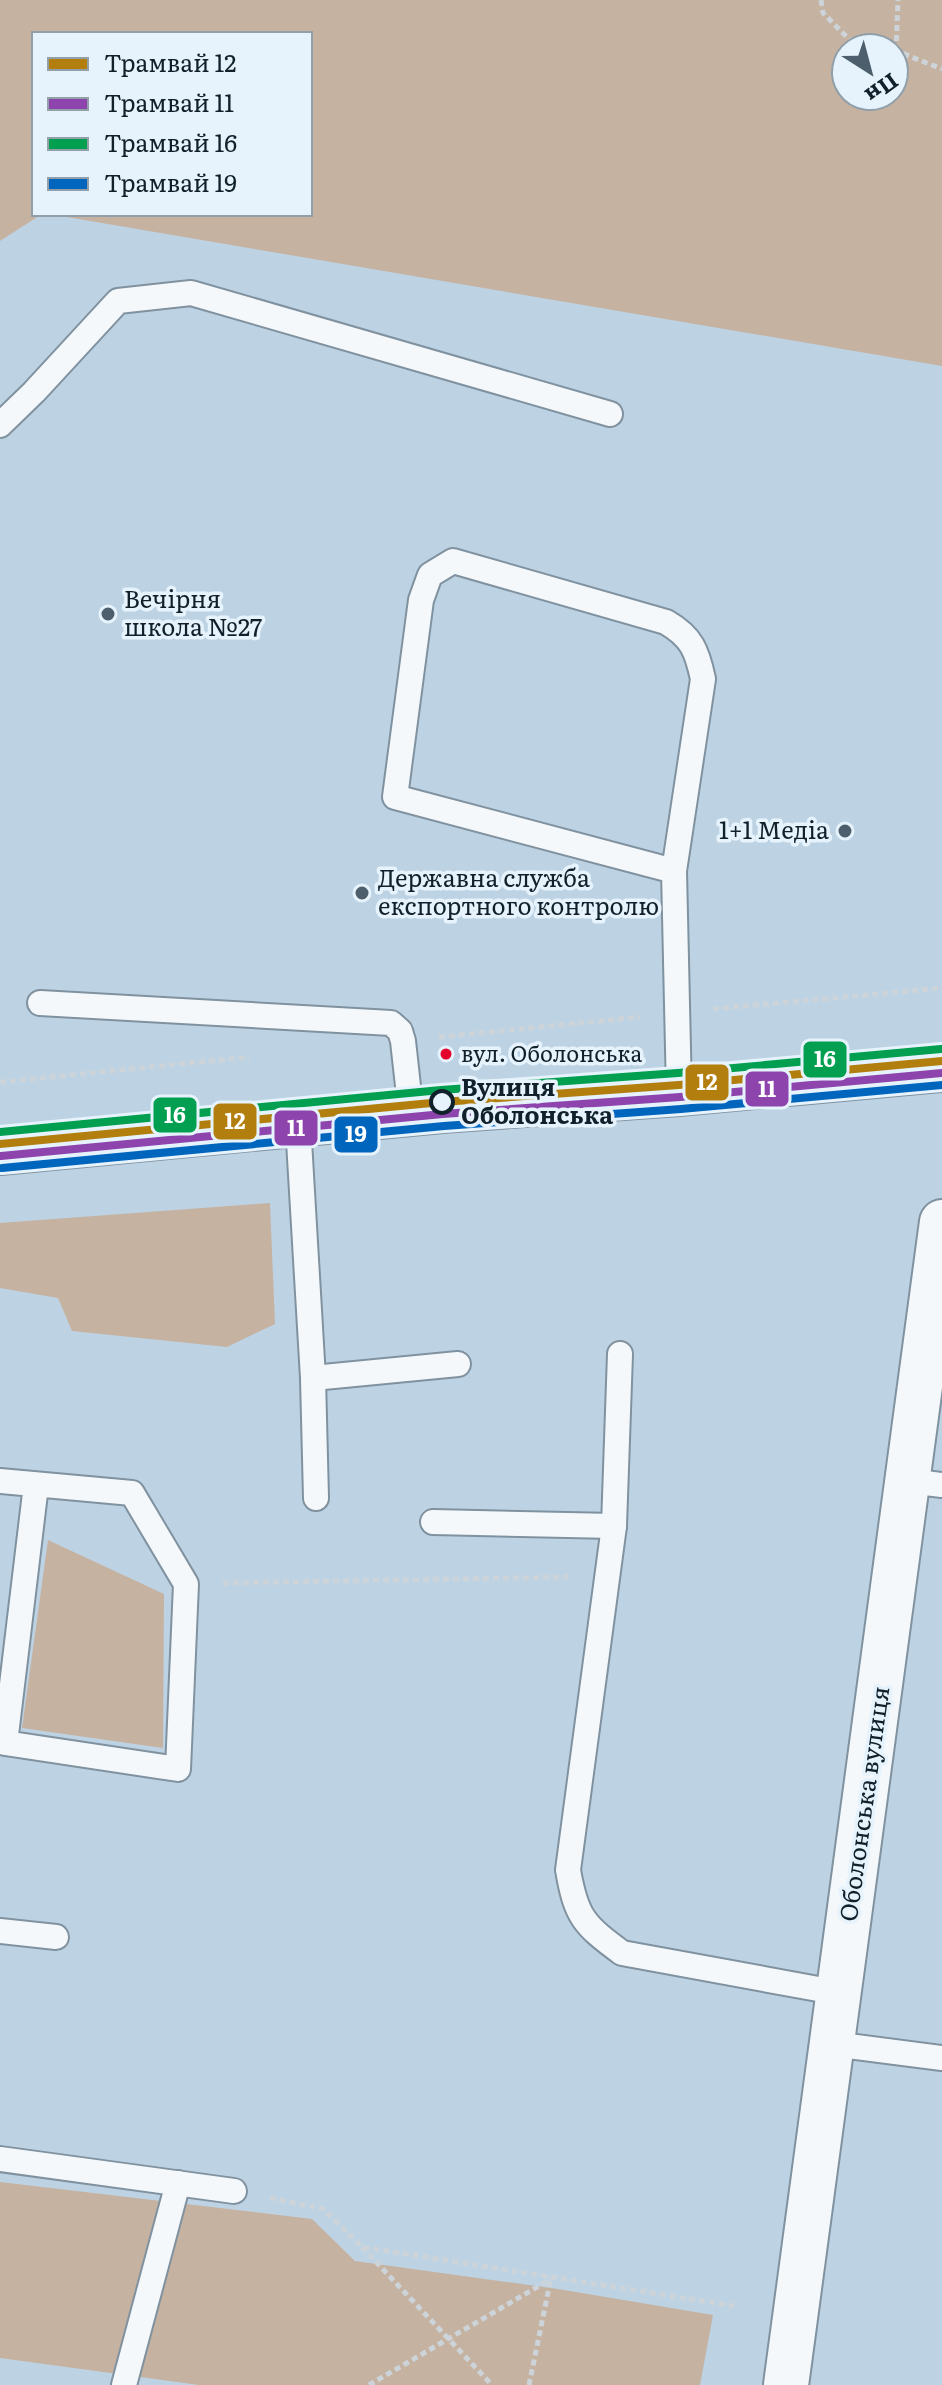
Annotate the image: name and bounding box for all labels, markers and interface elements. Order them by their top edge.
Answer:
legend [32,32,312,216]
north arrow [830,32,910,112]
text: Трамвай 12 [104,44,236,79]
text: Пн [859,66,906,113]
text: Трамвай 11 [104,84,234,119]
text: Трамвай 16 [104,124,237,159]
text: Трамвай 19 [104,164,237,199]
place label: Вечірня школа №27 [124,580,262,643]
marker: Вечірня школа №27 [99,605,117,623]
place label: 1+1 Медіа [719,811,829,846]
marker: 1+1 Медіа [836,822,854,840]
place label: Державна служба експортного контролю [378,859,659,922]
marker: Державна служба експортного контролю [353,884,371,902]
place label: вул. Оболонська [461,1036,643,1069]
line badge: 16 [802,1040,848,1079]
text: 16 [814,1041,836,1074]
marker: вул. Оболонська [438,1046,454,1062]
line badge: 12 [684,1063,730,1102]
text: 12 [697,1064,718,1097]
place label: Вулиця Оболонська [461,1068,613,1131]
line badge: 11 [744,1070,790,1108]
text: 11 [758,1071,776,1104]
marker: Вулиця Оболонська [430,1090,454,1114]
line badge: 16 [152,1096,198,1134]
text: 16 [164,1097,186,1130]
line badge: 12 [212,1102,258,1141]
text: 12 [225,1103,246,1136]
line badge: 11 [273,1109,319,1147]
text: 11 [287,1110,305,1143]
line badge: 19 [333,1115,379,1154]
text: 19 [345,1116,367,1149]
street label: Оболонська вулиця [829,1684,896,1923]

